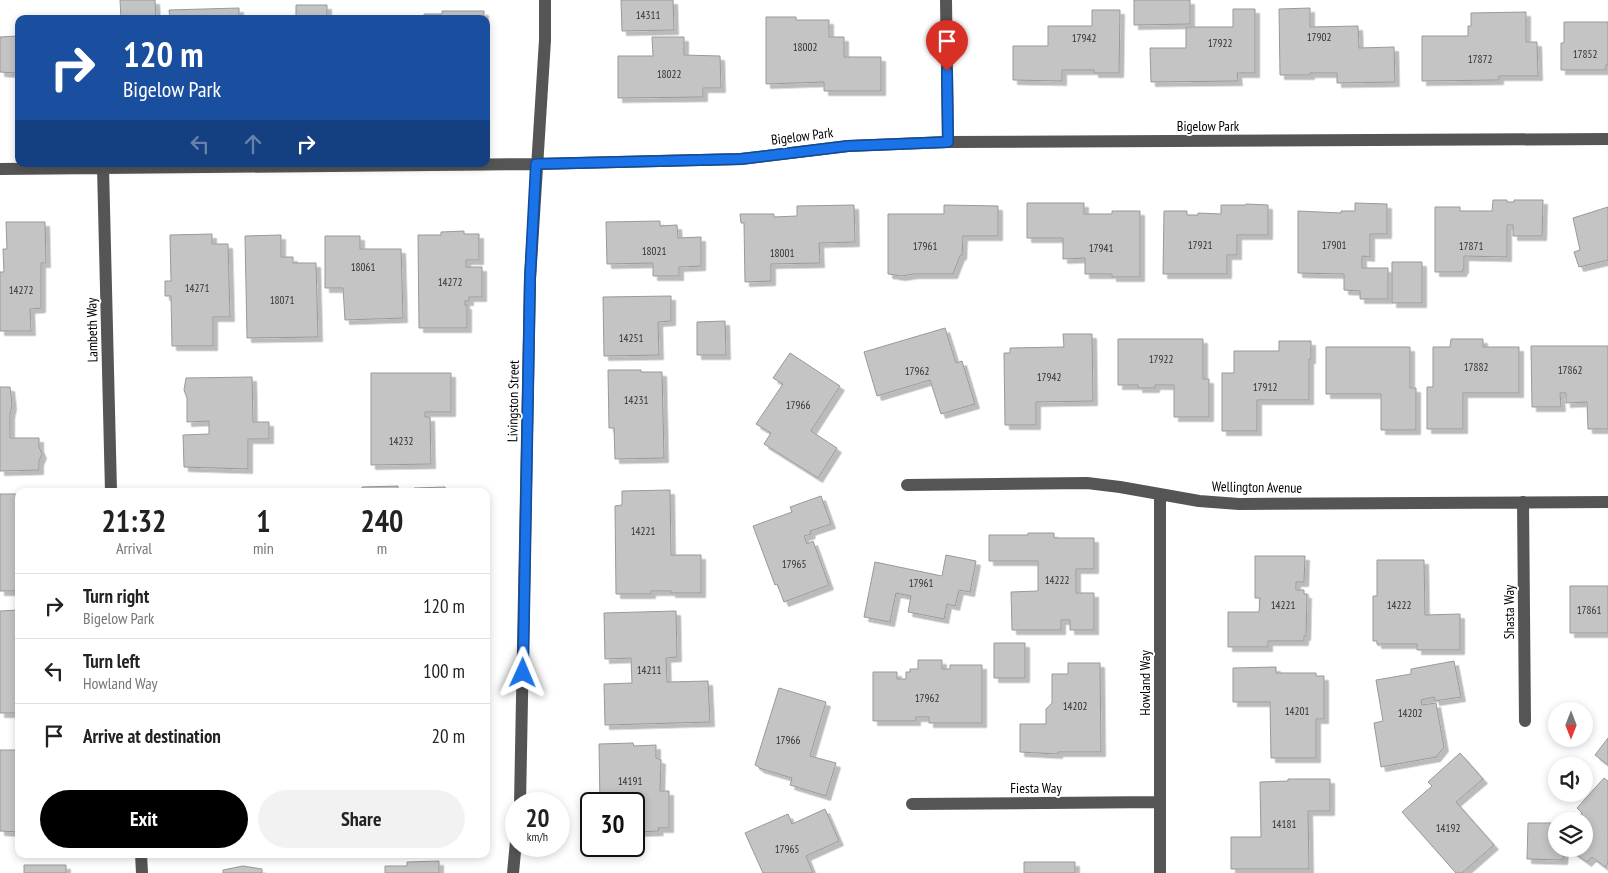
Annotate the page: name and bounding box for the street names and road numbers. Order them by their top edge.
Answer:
street label: Bigelow Park [1177,117,1240,135]
street label: Bigelow Park [770,123,835,149]
street label: Lambeth Way [82,297,102,363]
street label: Livingston Street [503,360,523,442]
street label: Wellington Avenue [1212,477,1303,497]
street label: Shasta Way [1500,584,1518,639]
street label: Howland Way [1136,650,1154,716]
street label: Fiesta Way [1010,779,1062,797]

